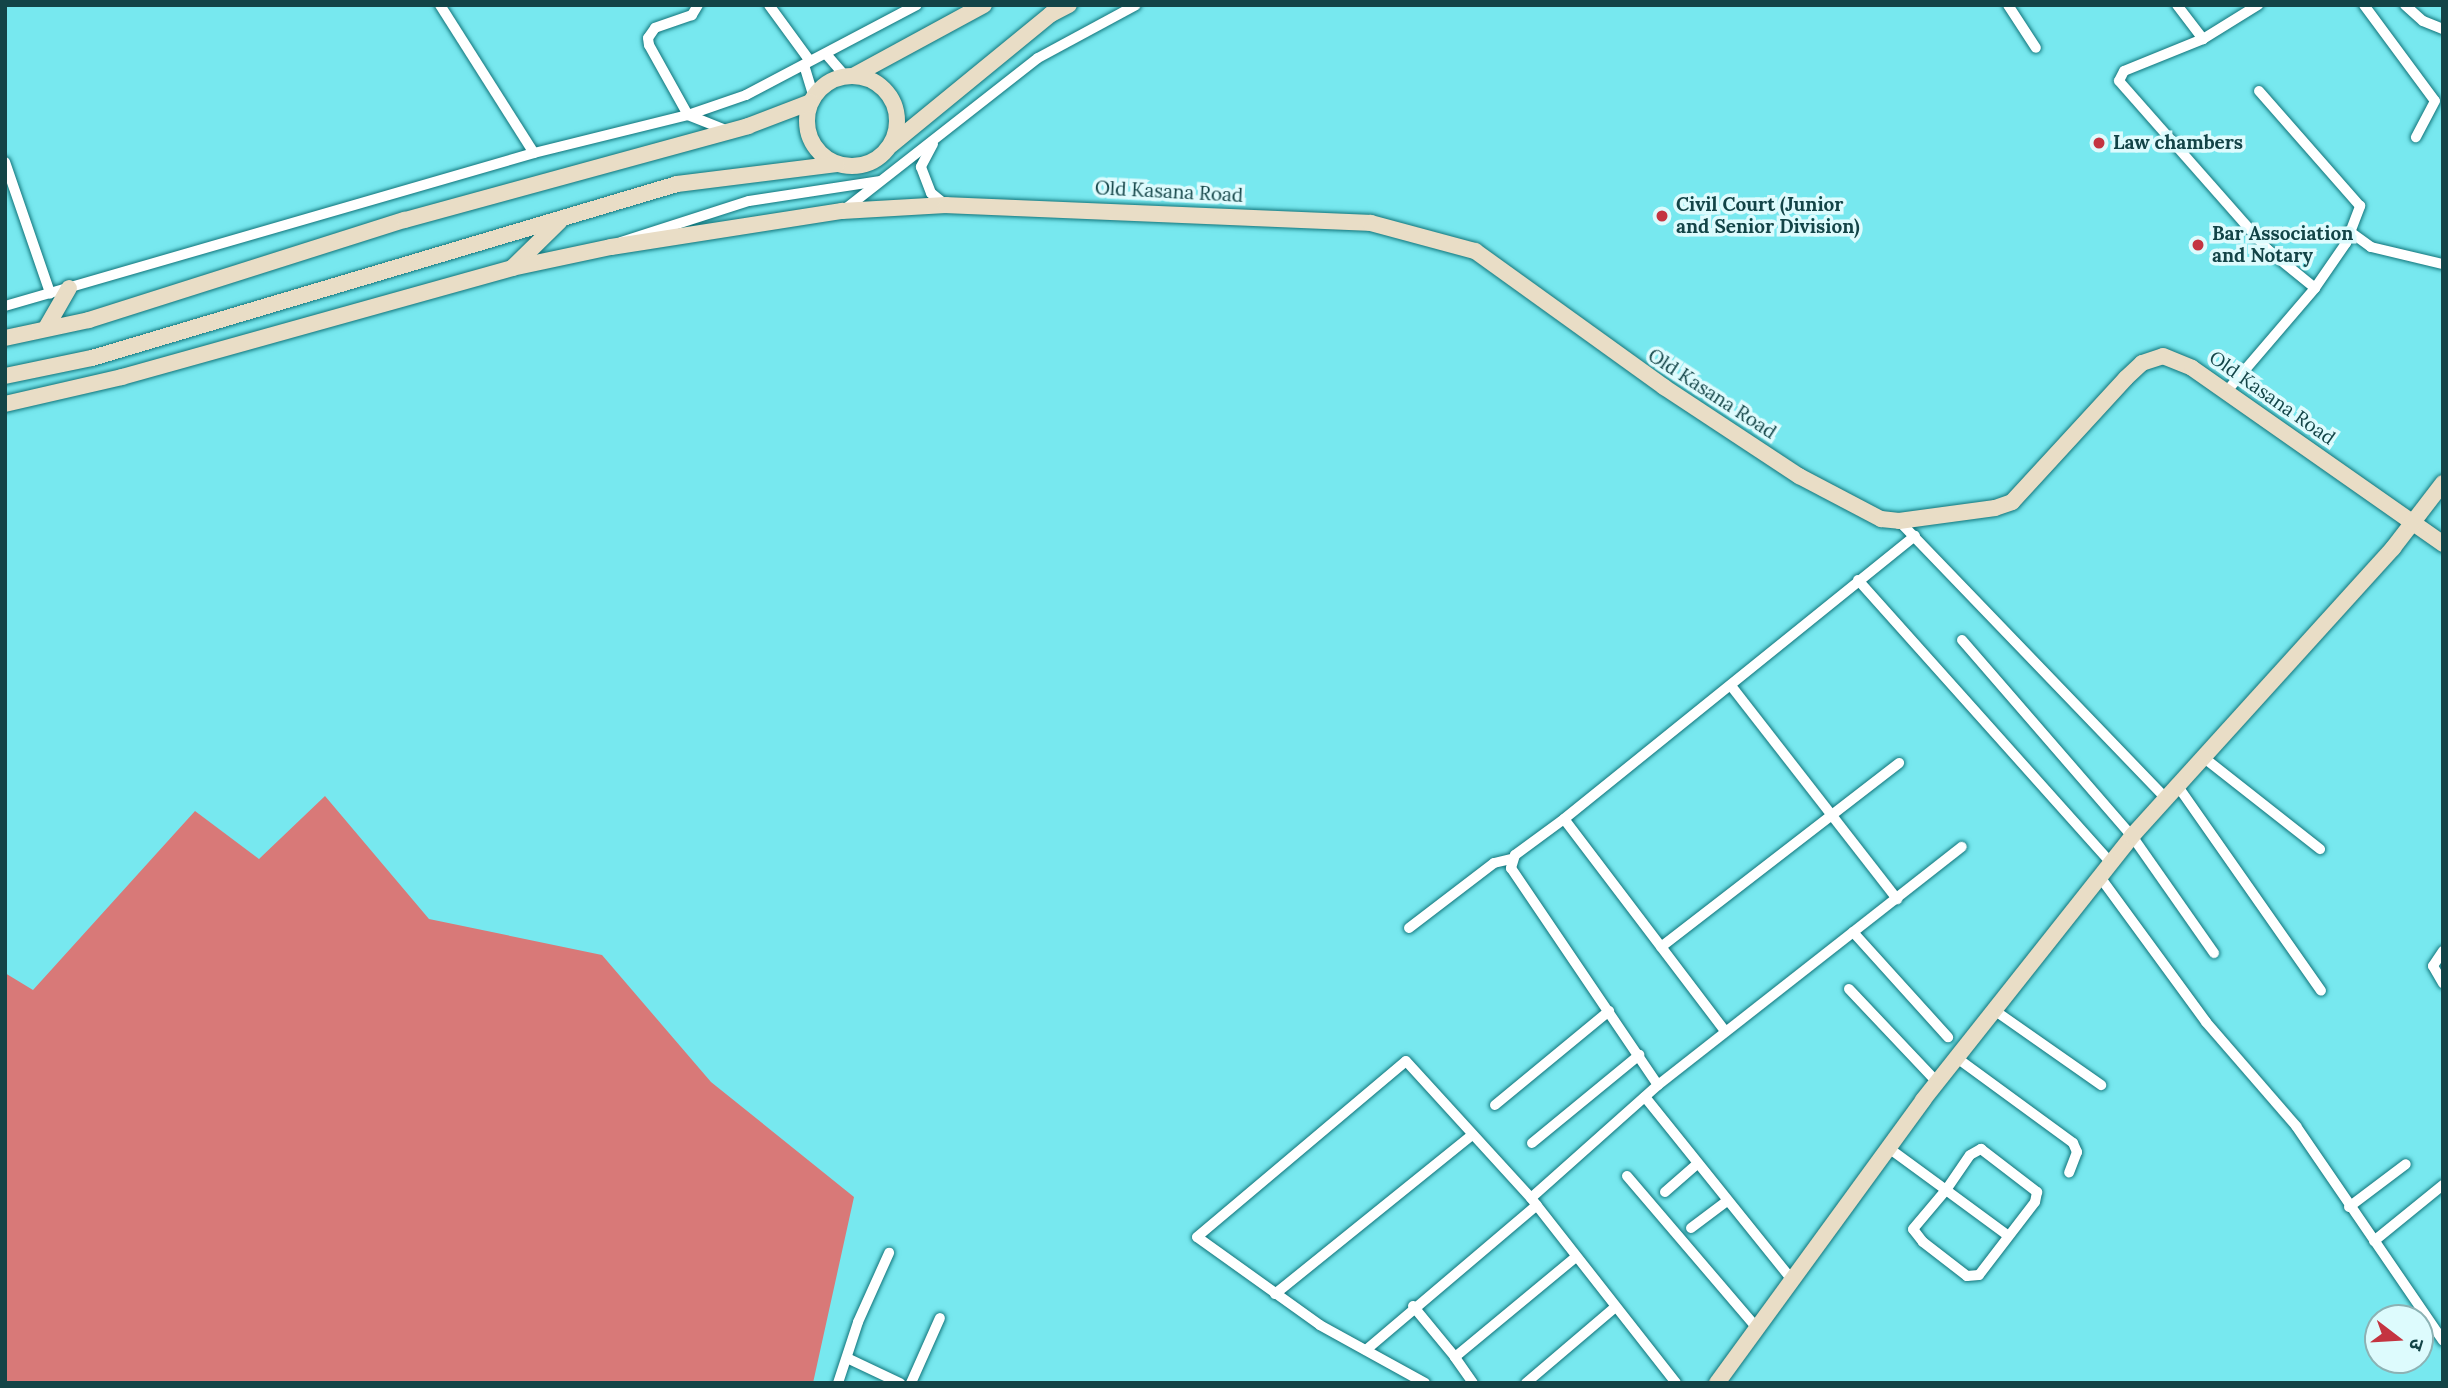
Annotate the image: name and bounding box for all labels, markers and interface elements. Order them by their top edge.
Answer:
place label: Law chambers [2113,132,2243,154]
marker: Law chambers [2091,135,2107,151]
street label: Old Kasana Road [1094,177,1244,207]
place label: Civil Court (Junior and Senior Division) [1676,194,1860,238]
marker: Civil Court (Junior and Senior Division) [1654,208,1670,224]
place label: Bar Association and Notary [2212,223,2353,267]
marker: Bar Association and Notary [2190,237,2206,253]
street label: Old Kasana Road [1644,344,1780,444]
street label: Old Kasana Road [2205,346,2339,450]
north arrow [2364,1304,2434,1374]
text: उ [2404,1336,2430,1353]

